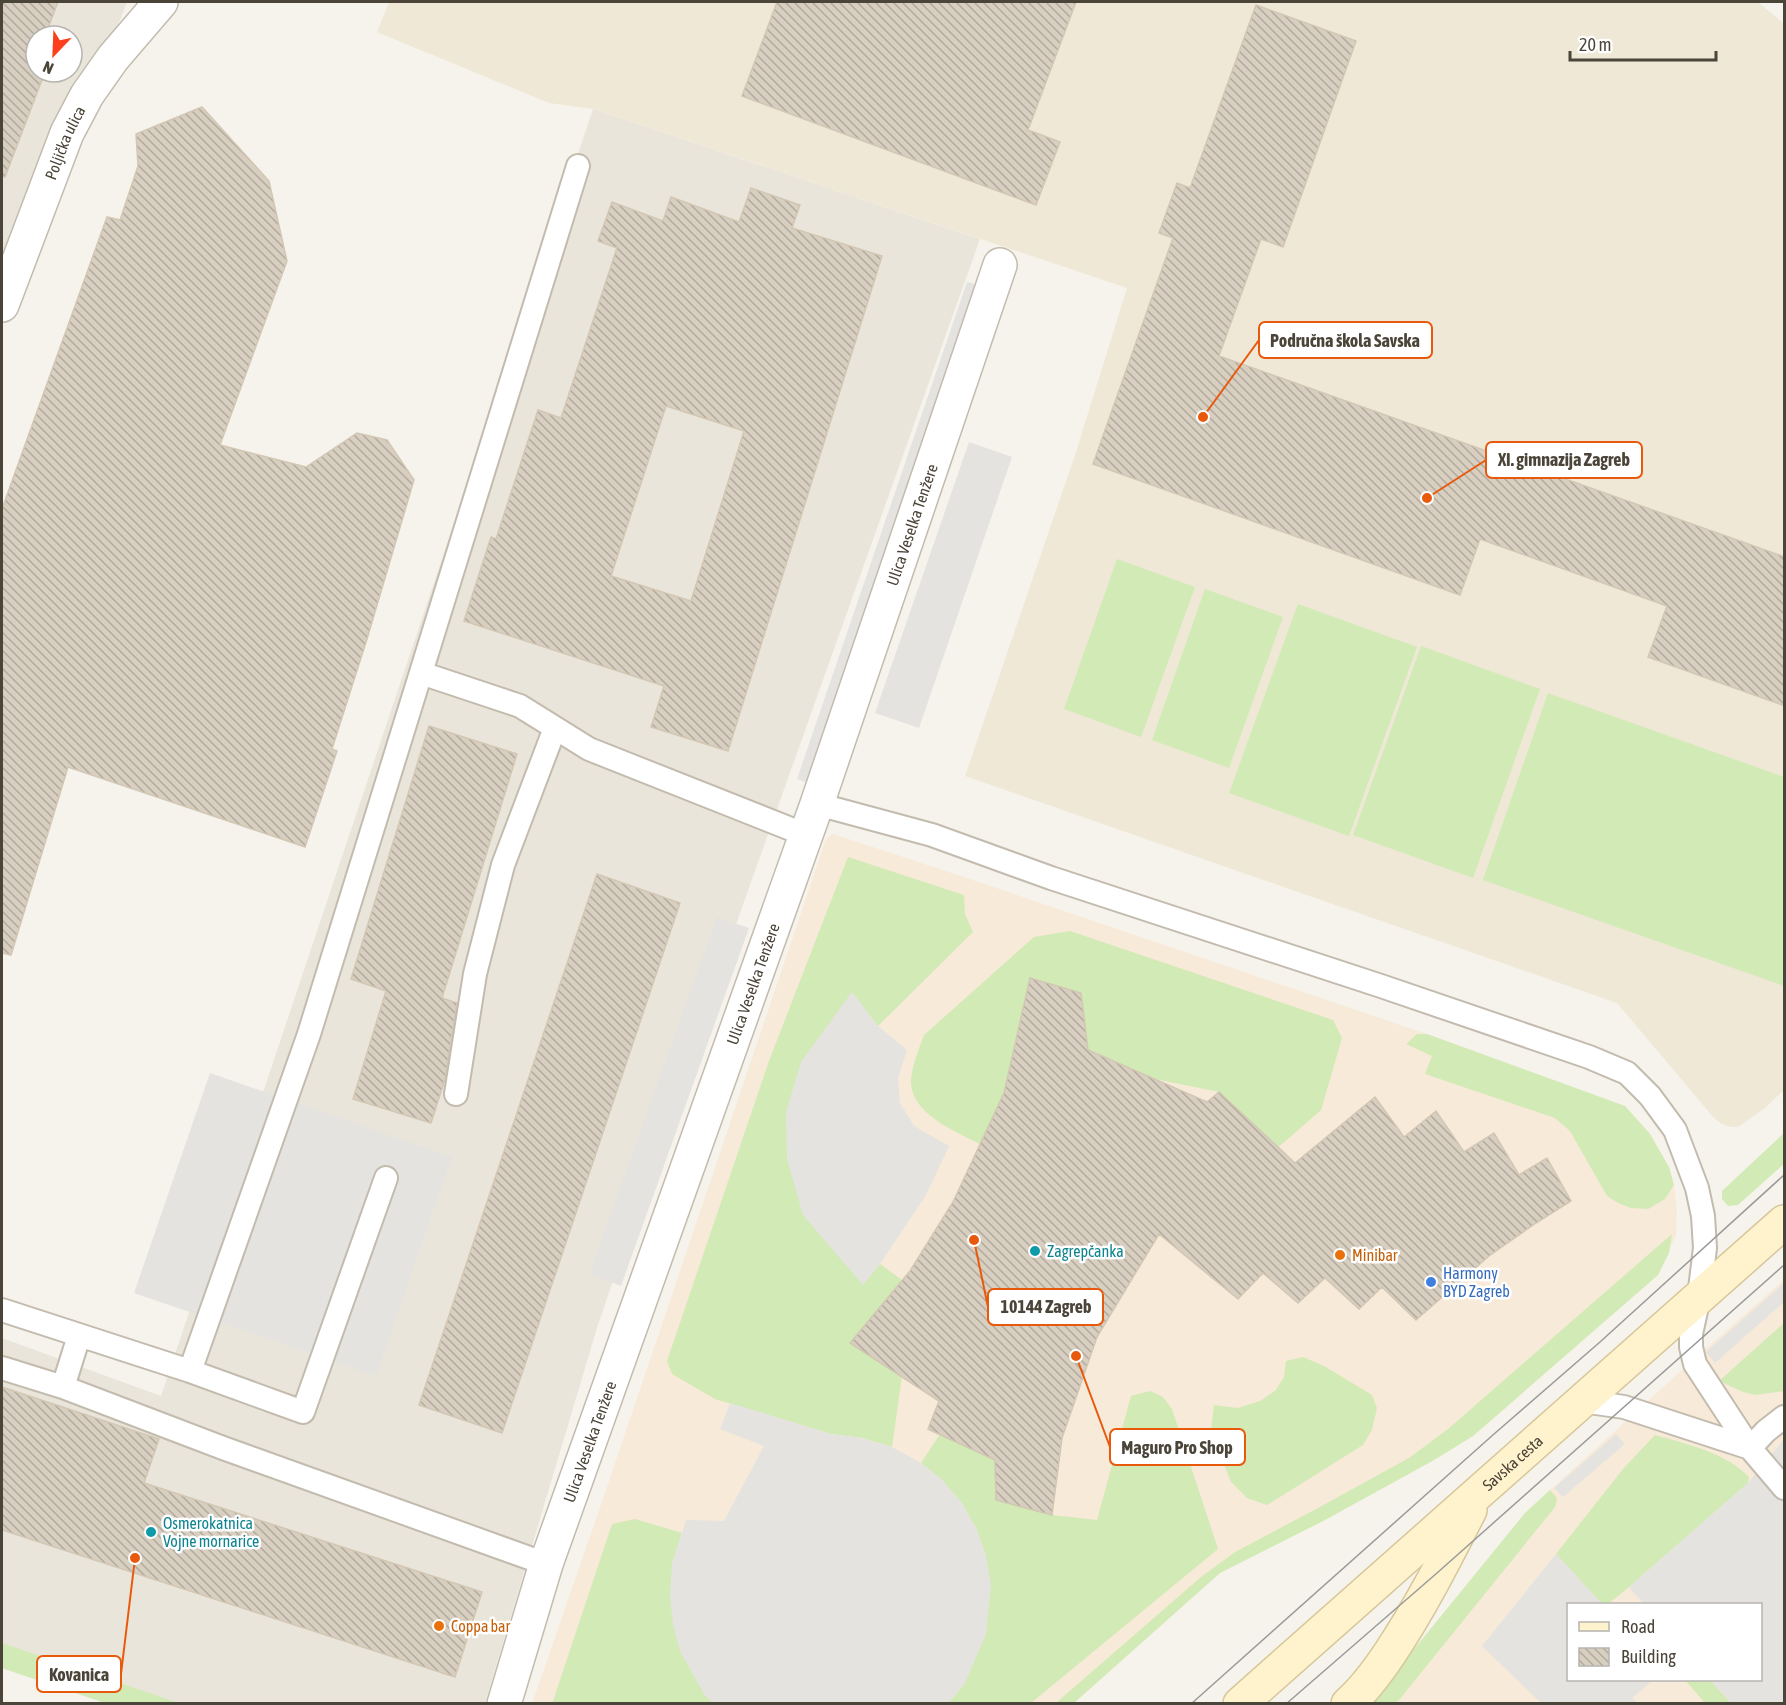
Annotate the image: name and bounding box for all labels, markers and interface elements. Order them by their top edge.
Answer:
north arrow [24,24,84,84]
scale bar [1570,24,1716,62]
text: 20 m [1579,34,1611,55]
text: N [40,58,56,78]
street label: Poljička ulica [41,103,89,182]
callout: Područna škola Savska [1259,322,1432,358]
text: Područna škola Savska [1270,330,1420,351]
callout: XI. gimnazija Zagreb [1486,442,1642,478]
text: XI. gimnazija Zagreb [1497,449,1630,470]
street label: Ulica Veselka Tenžere [883,461,941,588]
street label: Ulica Veselka Tenžere [723,921,783,1047]
place label: Zagrepčanka [1047,1242,1124,1261]
marker: Zagrepčanka [1028,1244,1042,1258]
place label: Minibar [1352,1246,1398,1264]
marker: Minibar [1333,1248,1347,1262]
place label: Harmony BYD Zagreb [1443,1264,1510,1301]
marker: Harmony BYD Zagreb [1424,1275,1438,1289]
callout: 10144 Zagreb [988,1289,1103,1325]
text: 10144 Zagreb [1001,1296,1092,1317]
street label: Ulica Veselka Tenžere [560,1379,619,1505]
callout: Maguro Pro Shop [1110,1429,1245,1465]
street label: Savska cesta [1479,1431,1546,1494]
text: Maguro Pro Shop [1121,1437,1233,1458]
place label: Osmerokatnica Vojne mornarice [163,1514,259,1551]
marker: Osmerokatnica Vojne mornarice [144,1525,158,1539]
legend [1567,1603,1762,1681]
text: Road [1621,1616,1655,1637]
place label: Coppa bar [451,1617,511,1636]
marker: Coppa bar [432,1619,446,1633]
text: Building [1621,1646,1676,1667]
callout: Kovanica [37,1656,121,1692]
text: Kovanica [49,1664,109,1685]

